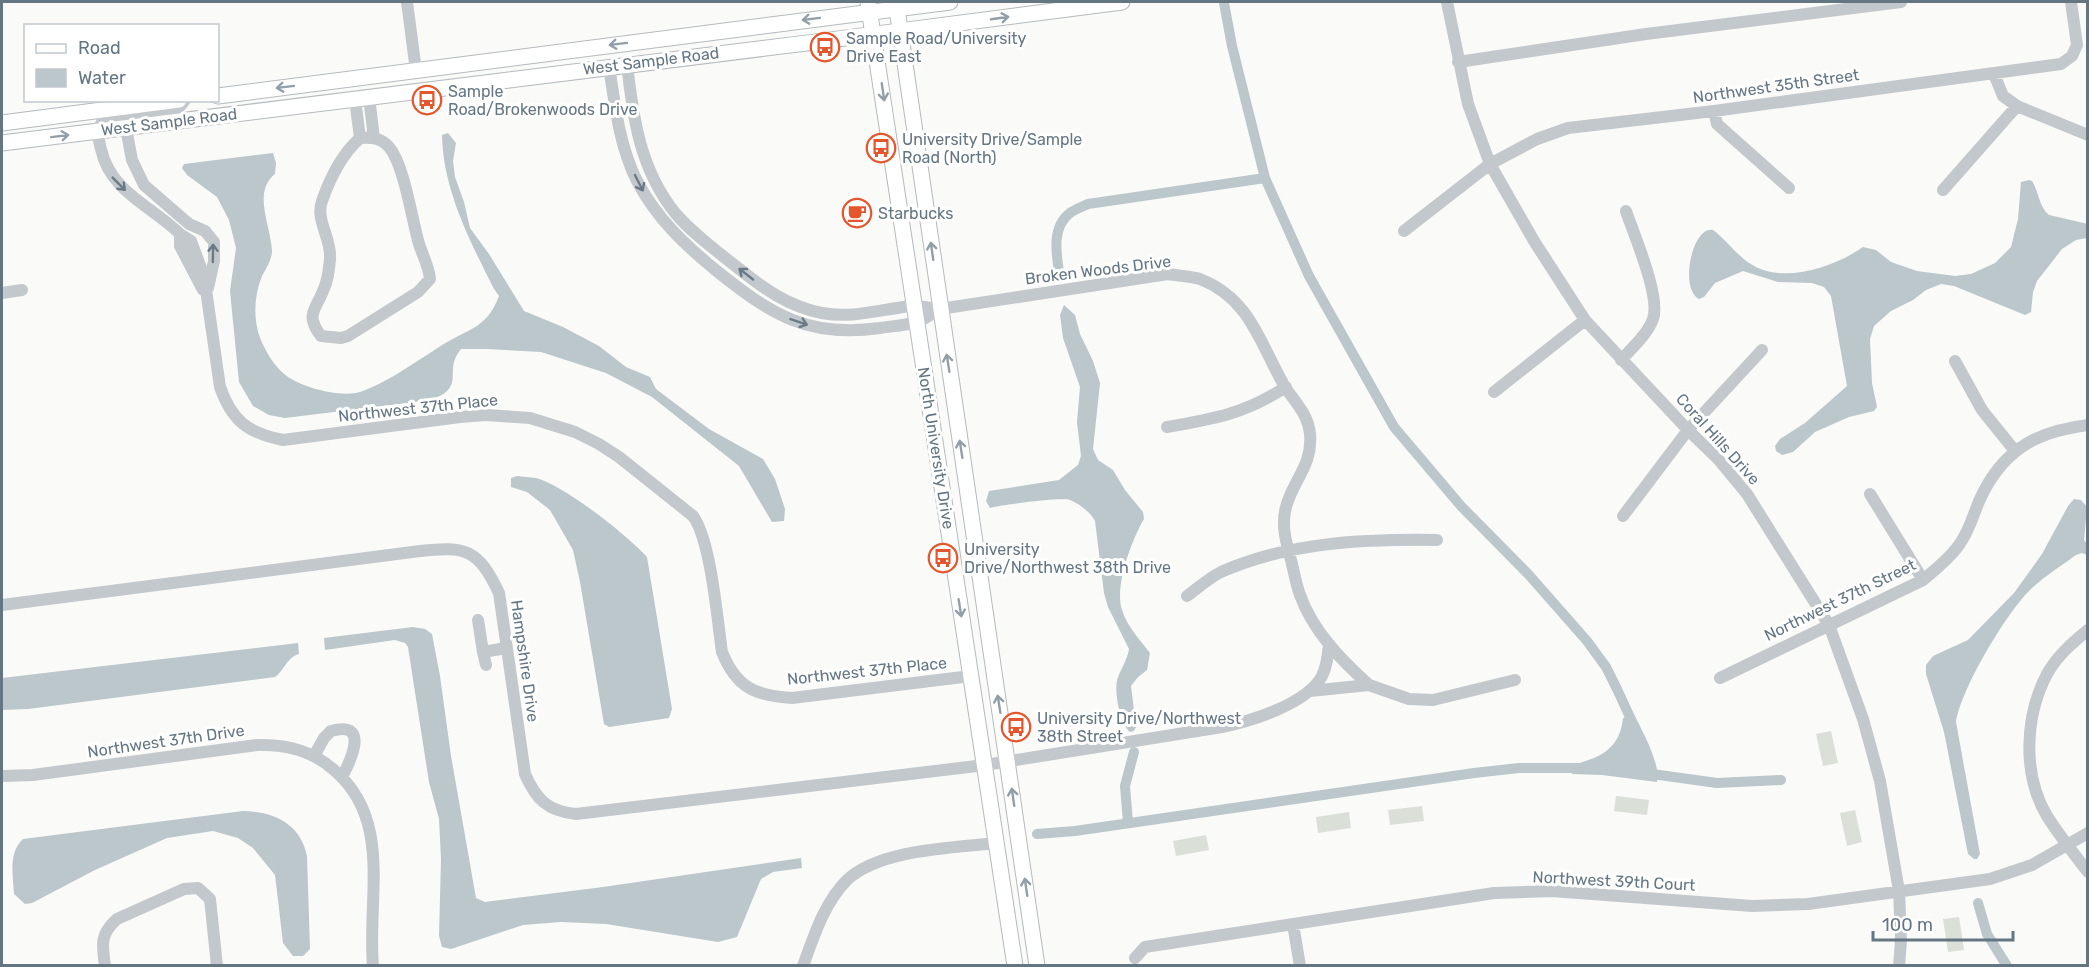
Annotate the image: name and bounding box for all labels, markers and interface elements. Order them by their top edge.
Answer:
one-way arrow [990,13,1010,24]
one-way arrow [802,14,822,25]
legend [24,24,219,102]
place label: Sample Road/University Drive East [846,29,1027,66]
bus stop icon: Sample Road/University Drive East [809,31,841,63]
text: Road [78,37,121,59]
one-way arrow [608,39,628,50]
street label: West Sample Road [582,43,720,79]
street label: Northwest 35th Street [1692,65,1860,107]
text: Water [78,67,126,89]
one-way arrow [275,82,295,93]
place label: Sample Road/Brokenwoods Drive [448,82,637,119]
one-way arrow [877,82,888,102]
bus stop icon: Sample Road/Brokenwoods Drive [411,84,443,116]
street label: West Sample Road [100,104,238,140]
one-way arrow [49,130,69,141]
place label: University Drive/Sample Road (North) [902,130,1082,167]
bus stop icon: University Drive/Sample Road (North) [865,132,897,164]
one-way arrow [634,174,645,192]
one-way arrow [112,176,127,191]
cafe icon: Starbucks [841,197,873,229]
place label: Starbucks [878,204,953,223]
one-way arrow [926,242,937,261]
one-way arrow [208,244,219,264]
street label: Broken Woods Drive [1024,252,1172,288]
one-way arrow [738,267,754,280]
one-way arrow [789,318,808,329]
one-way arrow [942,354,953,374]
street label: North University Drive [914,366,958,530]
street label: Northwest 37th Place [337,390,499,426]
street label: Coral Hills Drive [1672,390,1764,489]
one-way arrow [955,440,966,459]
place label: University Drive/Northwest 38th Drive [964,540,1171,577]
bus stop icon: University Drive/Northwest 38th Drive [927,542,959,574]
street label: Northwest 37th Street [1761,555,1919,645]
one-way arrow [955,598,966,618]
street label: Hampshire Drive [507,599,543,723]
street label: Northwest 37th Place [786,653,948,689]
one-way arrow [994,695,1005,714]
place label: University Drive/Northwest 38th Street [1037,709,1241,746]
bus stop icon: University Drive/Northwest 38th Street [1000,711,1032,743]
street label: Northwest 37th Drive [86,721,246,761]
one-way arrow [1007,788,1018,808]
street label: Northwest 39th Court [1532,867,1696,895]
one-way arrow [1020,878,1031,898]
scale bar [1873,904,2012,942]
text: 100 m [1882,914,1933,936]

